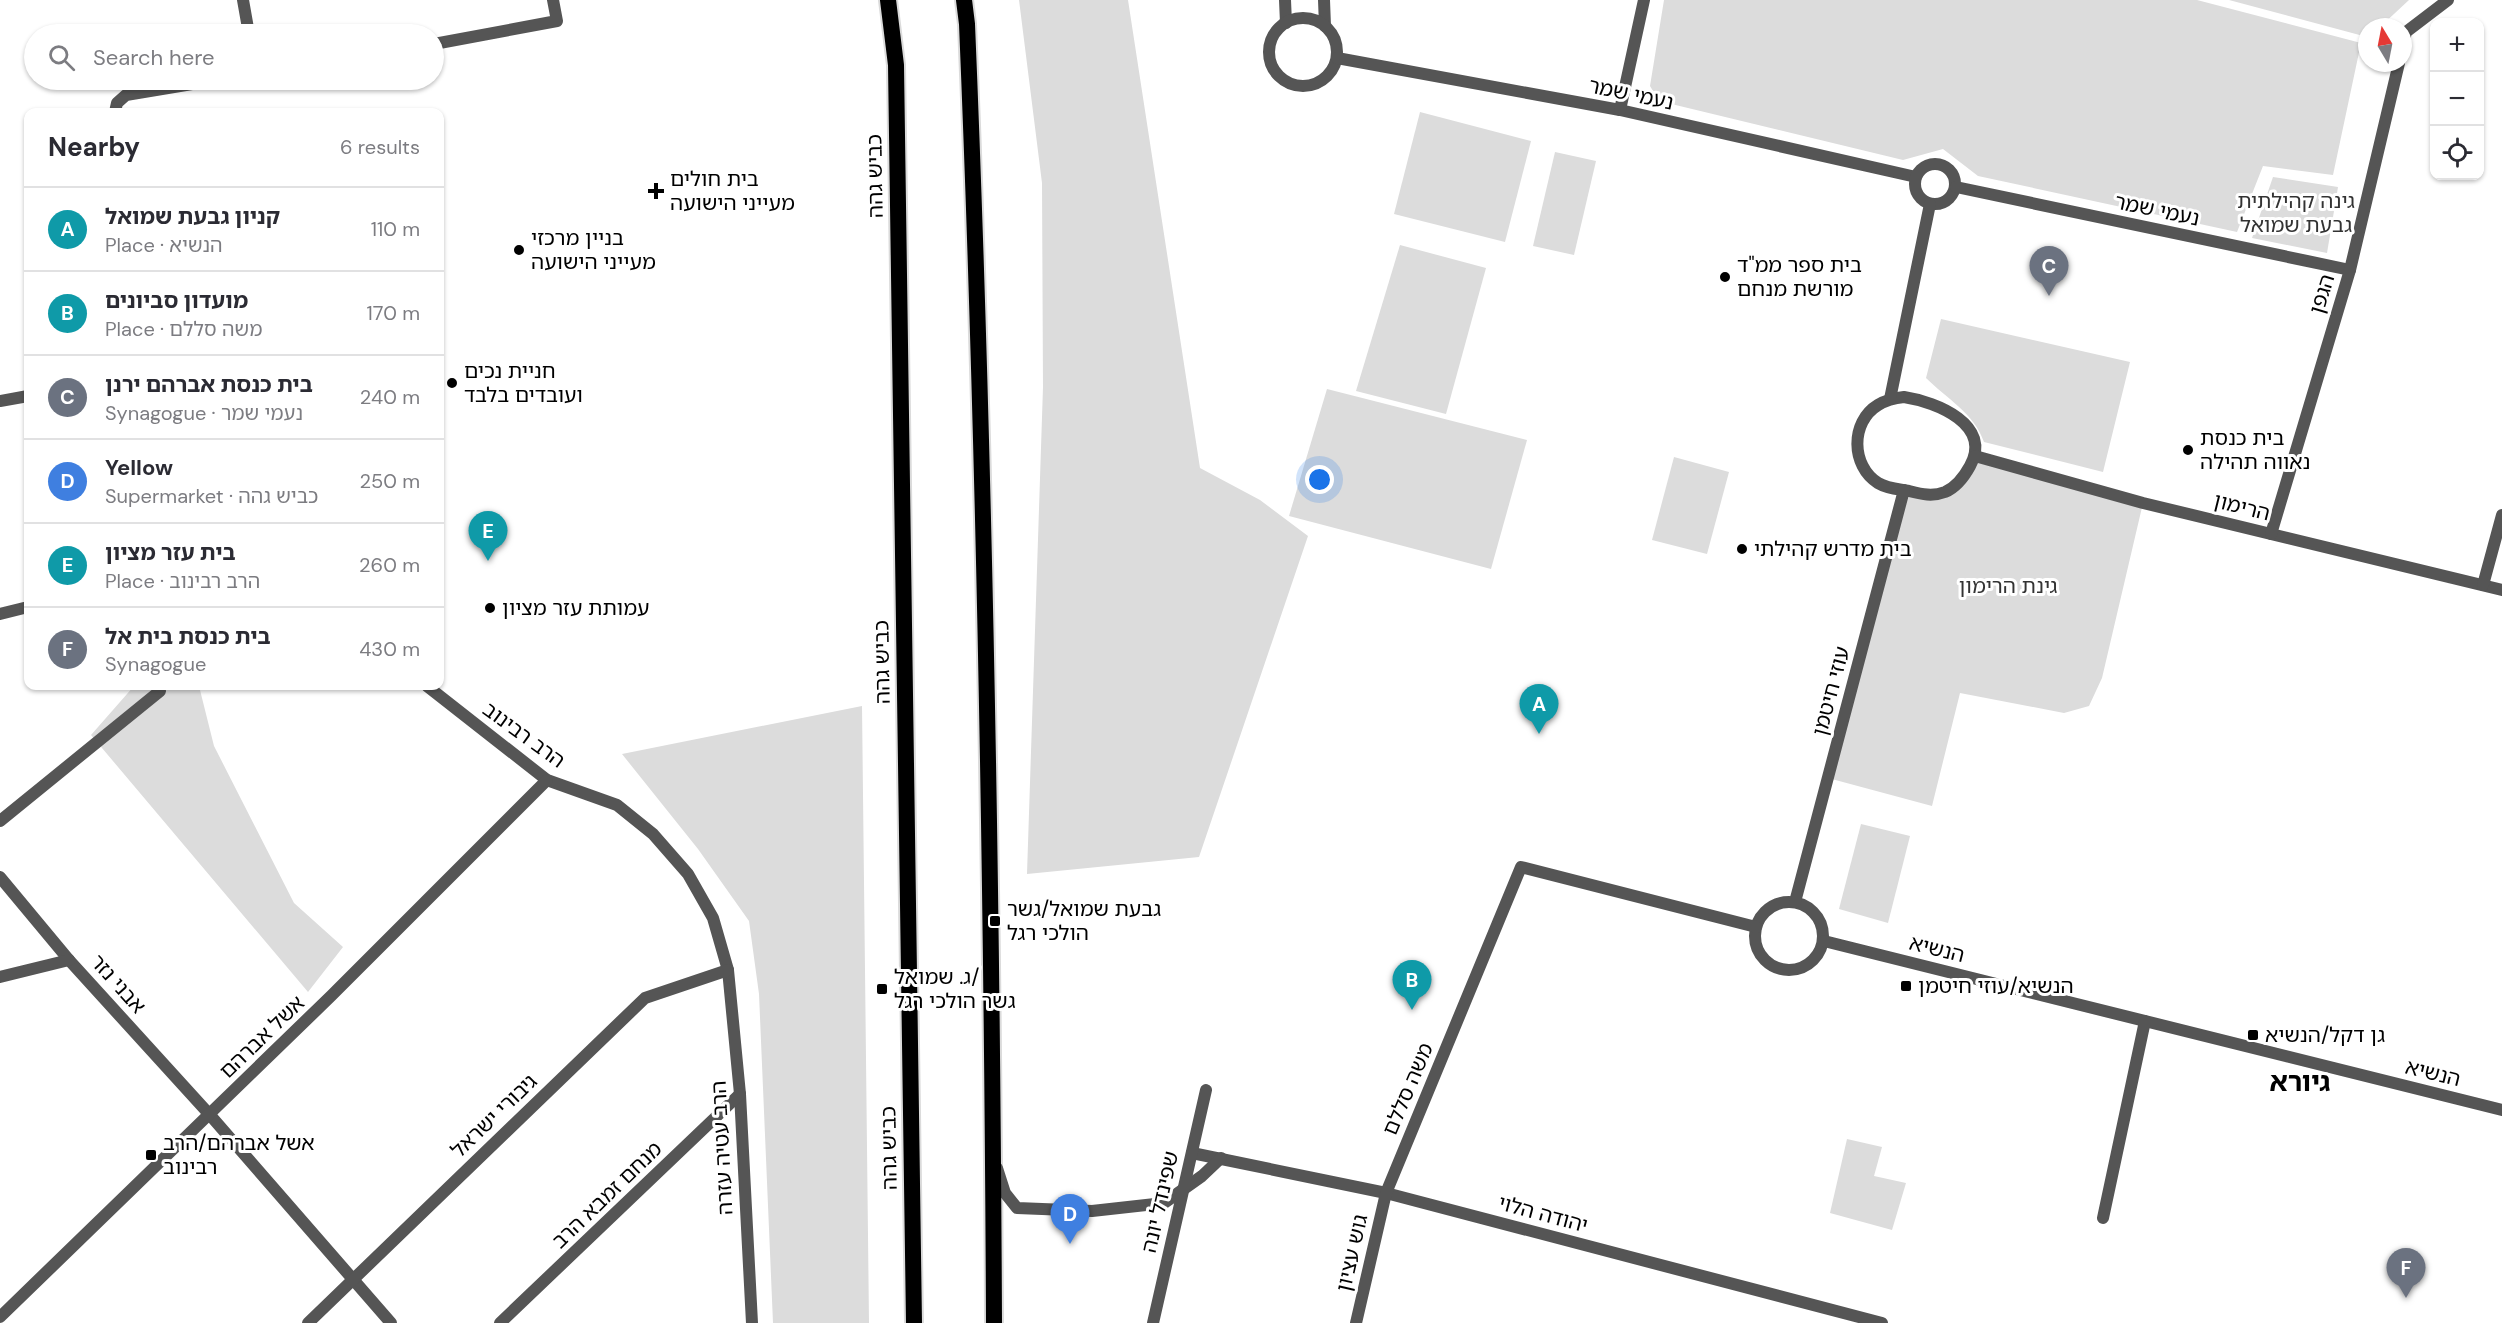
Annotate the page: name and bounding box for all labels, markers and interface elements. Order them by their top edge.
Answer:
north arrow [2358,18,2412,72]
map controls [2430,18,2484,180]
button: + [2430,18,2484,72]
search box [24,24,444,90]
icon: search [45,41,78,74]
text: Search here [93,43,214,72]
street label: נעמי שמר [1586,71,1676,117]
button: − [2430,72,2484,126]
button: locate [2430,126,2484,180]
text: Nearby [48,130,140,164]
text: 6 results [340,134,420,160]
street label: כביש גהה [860,134,890,218]
place label: בית חולים מעייני הישועה [670,165,795,217]
marker: בית חולים מעייני הישועה [647,182,665,200]
street label: נעמי שמר [2112,187,2202,233]
park label: גינה קהילתית גבעת שמואל [2237,187,2355,239]
text: קניון גבעת שמואל [105,202,280,231]
text: A [60,216,75,242]
text: 110 m [371,216,420,242]
place label: בניין מרכזי מעייני הישועה [531,224,656,276]
text: Place · הנשיא [105,232,223,258]
marker: בניין מרכזי מעייני הישועה [512,243,526,257]
pin: C [2030,246,2068,296]
place label: בית ספר ממ"ד מורשת מנחם [1737,251,1862,303]
marker: בית ספר ממ"ד מורשת מנחם [1718,270,1732,284]
street label: הגפן [2303,271,2341,317]
text: מועדון סביונים [105,286,248,315]
text: B [61,300,74,326]
text: 170 m [367,300,420,326]
text: Place · משה סללם [105,316,262,342]
place label: חניית נכים ועובדים בלבד [464,357,583,409]
text: בית כנסת אברהם ירנן [105,370,313,399]
marker: חניית נכים ועובדים בלבד [445,376,459,390]
text: C [60,384,75,410]
text: 240 m [360,384,420,410]
text: Synagogue · נעמי שמר [105,400,303,426]
place label: בית כנסת נאווה תהילה [2200,424,2311,476]
marker: בית כנסת נאווה תהילה [2181,443,2195,457]
text: Yellow [105,453,173,482]
your location [1305,465,1334,494]
text: D [60,468,75,494]
text: 250 m [359,468,420,494]
text: Supermarket · כביש גהה [105,483,318,509]
street label: הרימון [2211,486,2273,528]
pin: E [468,512,508,561]
place label: בית מדרש קהילתי [1754,535,1912,563]
text: בית עזר מציון [105,538,236,567]
marker: בית מדרש קהילתי [1735,542,1749,556]
text: E [62,552,73,578]
text: 260 m [359,552,420,578]
text: Place · הרב רבינוב [105,568,260,594]
park label: גינת הרימון [1959,572,2057,600]
place label: עמותת עזר מציון [502,594,649,622]
marker: עמותת עזר מציון [483,601,497,615]
street label: כביש גהה [867,620,897,704]
text: בית כנסת בית אל [105,622,271,651]
text: F [62,636,73,662]
text: 430 m [359,636,420,662]
street label: עוזי חיטמן [1806,643,1856,739]
text: Synagogue [105,651,206,677]
pin: A [1520,684,1558,734]
street label: הרב רבינוב [477,696,571,774]
place label: גבעת שמואל/גשר הולכי רגל [1007,895,1161,947]
marker: גבעת שמואל/גשר הולכי רגל [988,914,1002,928]
street label: הנשיא [1906,929,1968,969]
street label: אבני נזר [84,948,152,1020]
pin: B [1392,960,1432,1010]
place label: ג. שמואל/ גשר הולכי רגל [894,963,1016,1015]
place label: הנשיא/עוזי חיטמן [1918,972,2074,1000]
marker: הנשיא/עוזי חיטמן [1899,979,1913,993]
marker: ג. שמואל/ גשר הולכי רגל [875,982,889,996]
street label: אשל אברהם [213,989,311,1085]
place label: גן דקל/הנשיא [2265,1021,2385,1049]
marker: גן דקל/הנשיא [2246,1028,2260,1042]
street label: משה סללם [1376,1038,1440,1139]
street label: הנשיא [2402,1053,2464,1093]
district label: גיורא [2270,1064,2330,1099]
street label: גיבורי ישראל [445,1068,543,1164]
street label: הרב עטיה עזרה [704,1080,740,1216]
street label: כביש גהה [874,1106,904,1190]
place label: אשל אברהם/הרב רבינוב [163,1129,315,1181]
street label: מנחם זמבא הרב [546,1135,668,1255]
marker: אשל אברהם/הרב רבינוב [144,1148,158,1162]
street label: שפינדל יונה [1135,1148,1185,1256]
street label: יהודה הלוי [1495,1189,1591,1239]
pin: D [1050,1194,1090,1244]
street label: גוש עציון [1330,1212,1374,1294]
pin: F [2386,1248,2426,1298]

